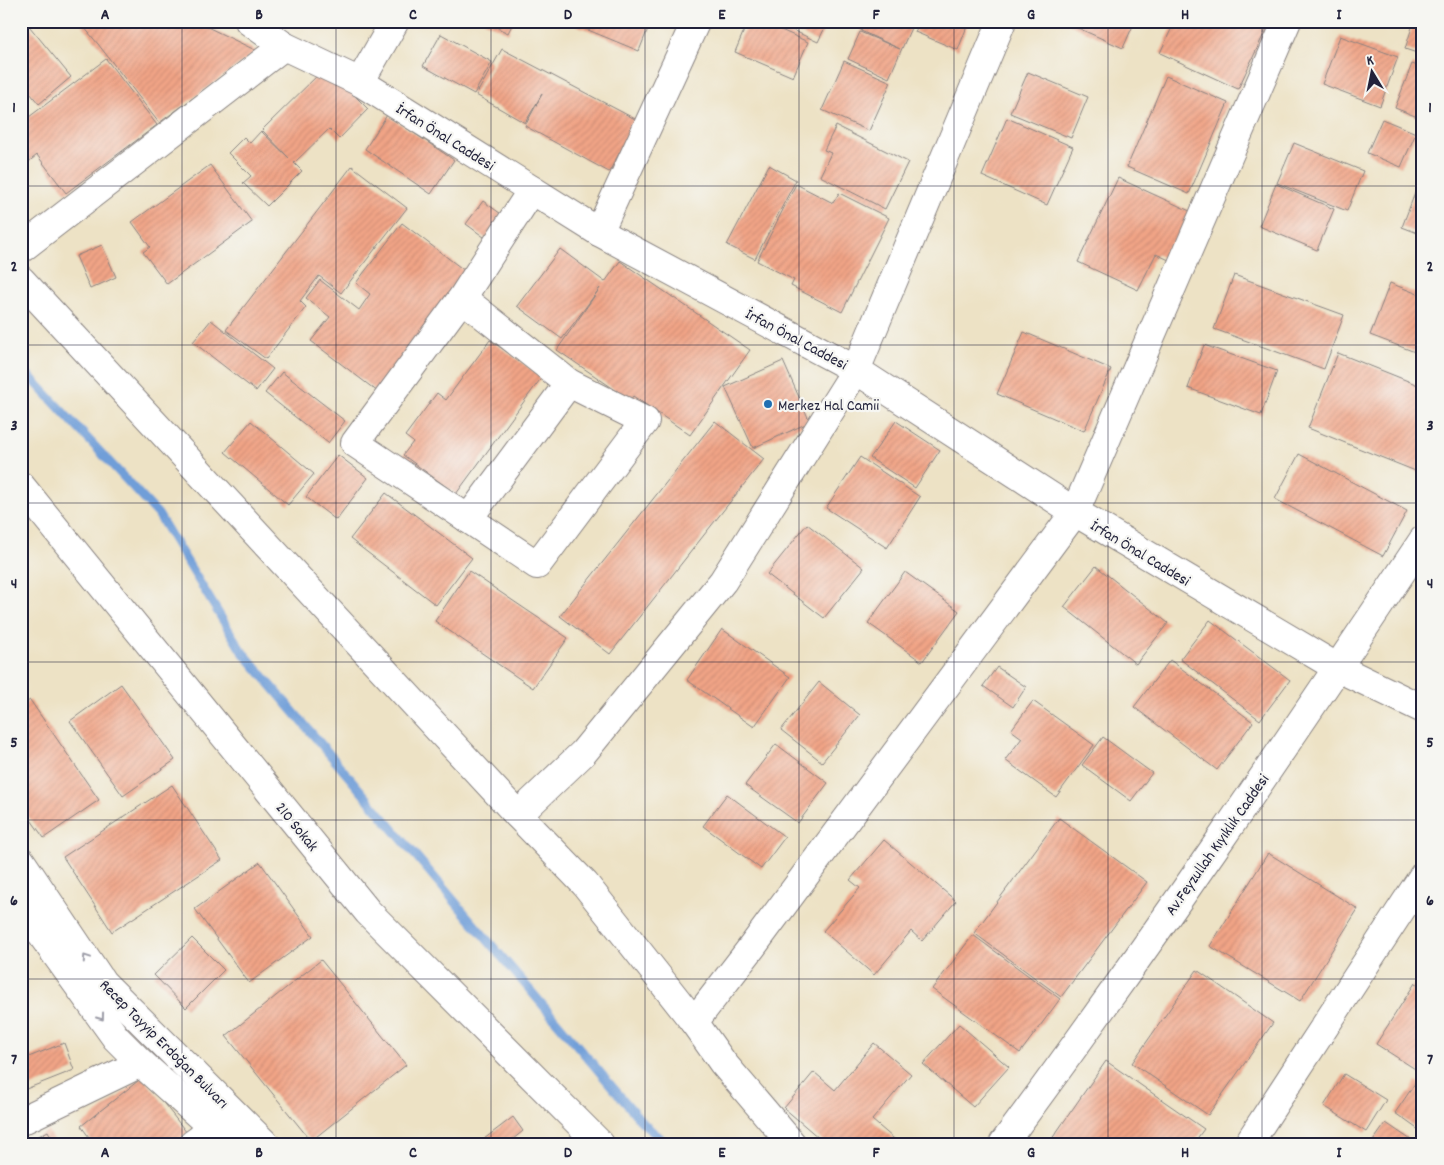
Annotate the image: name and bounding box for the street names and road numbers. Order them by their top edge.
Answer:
street label: İrfan Önal Caddesi [391,98,499,178]
street label: İrfan Önal Caddesi [741,304,851,377]
street label: İrfan Önal Caddesi [1085,515,1194,593]
street label: Av.Feyzullah Kıyıklık Caddesi [1160,770,1276,921]
street label: 210 Sokak [269,798,323,857]
street label: Recep Tayyip Erdoğan Bulvarı [93,975,233,1115]

